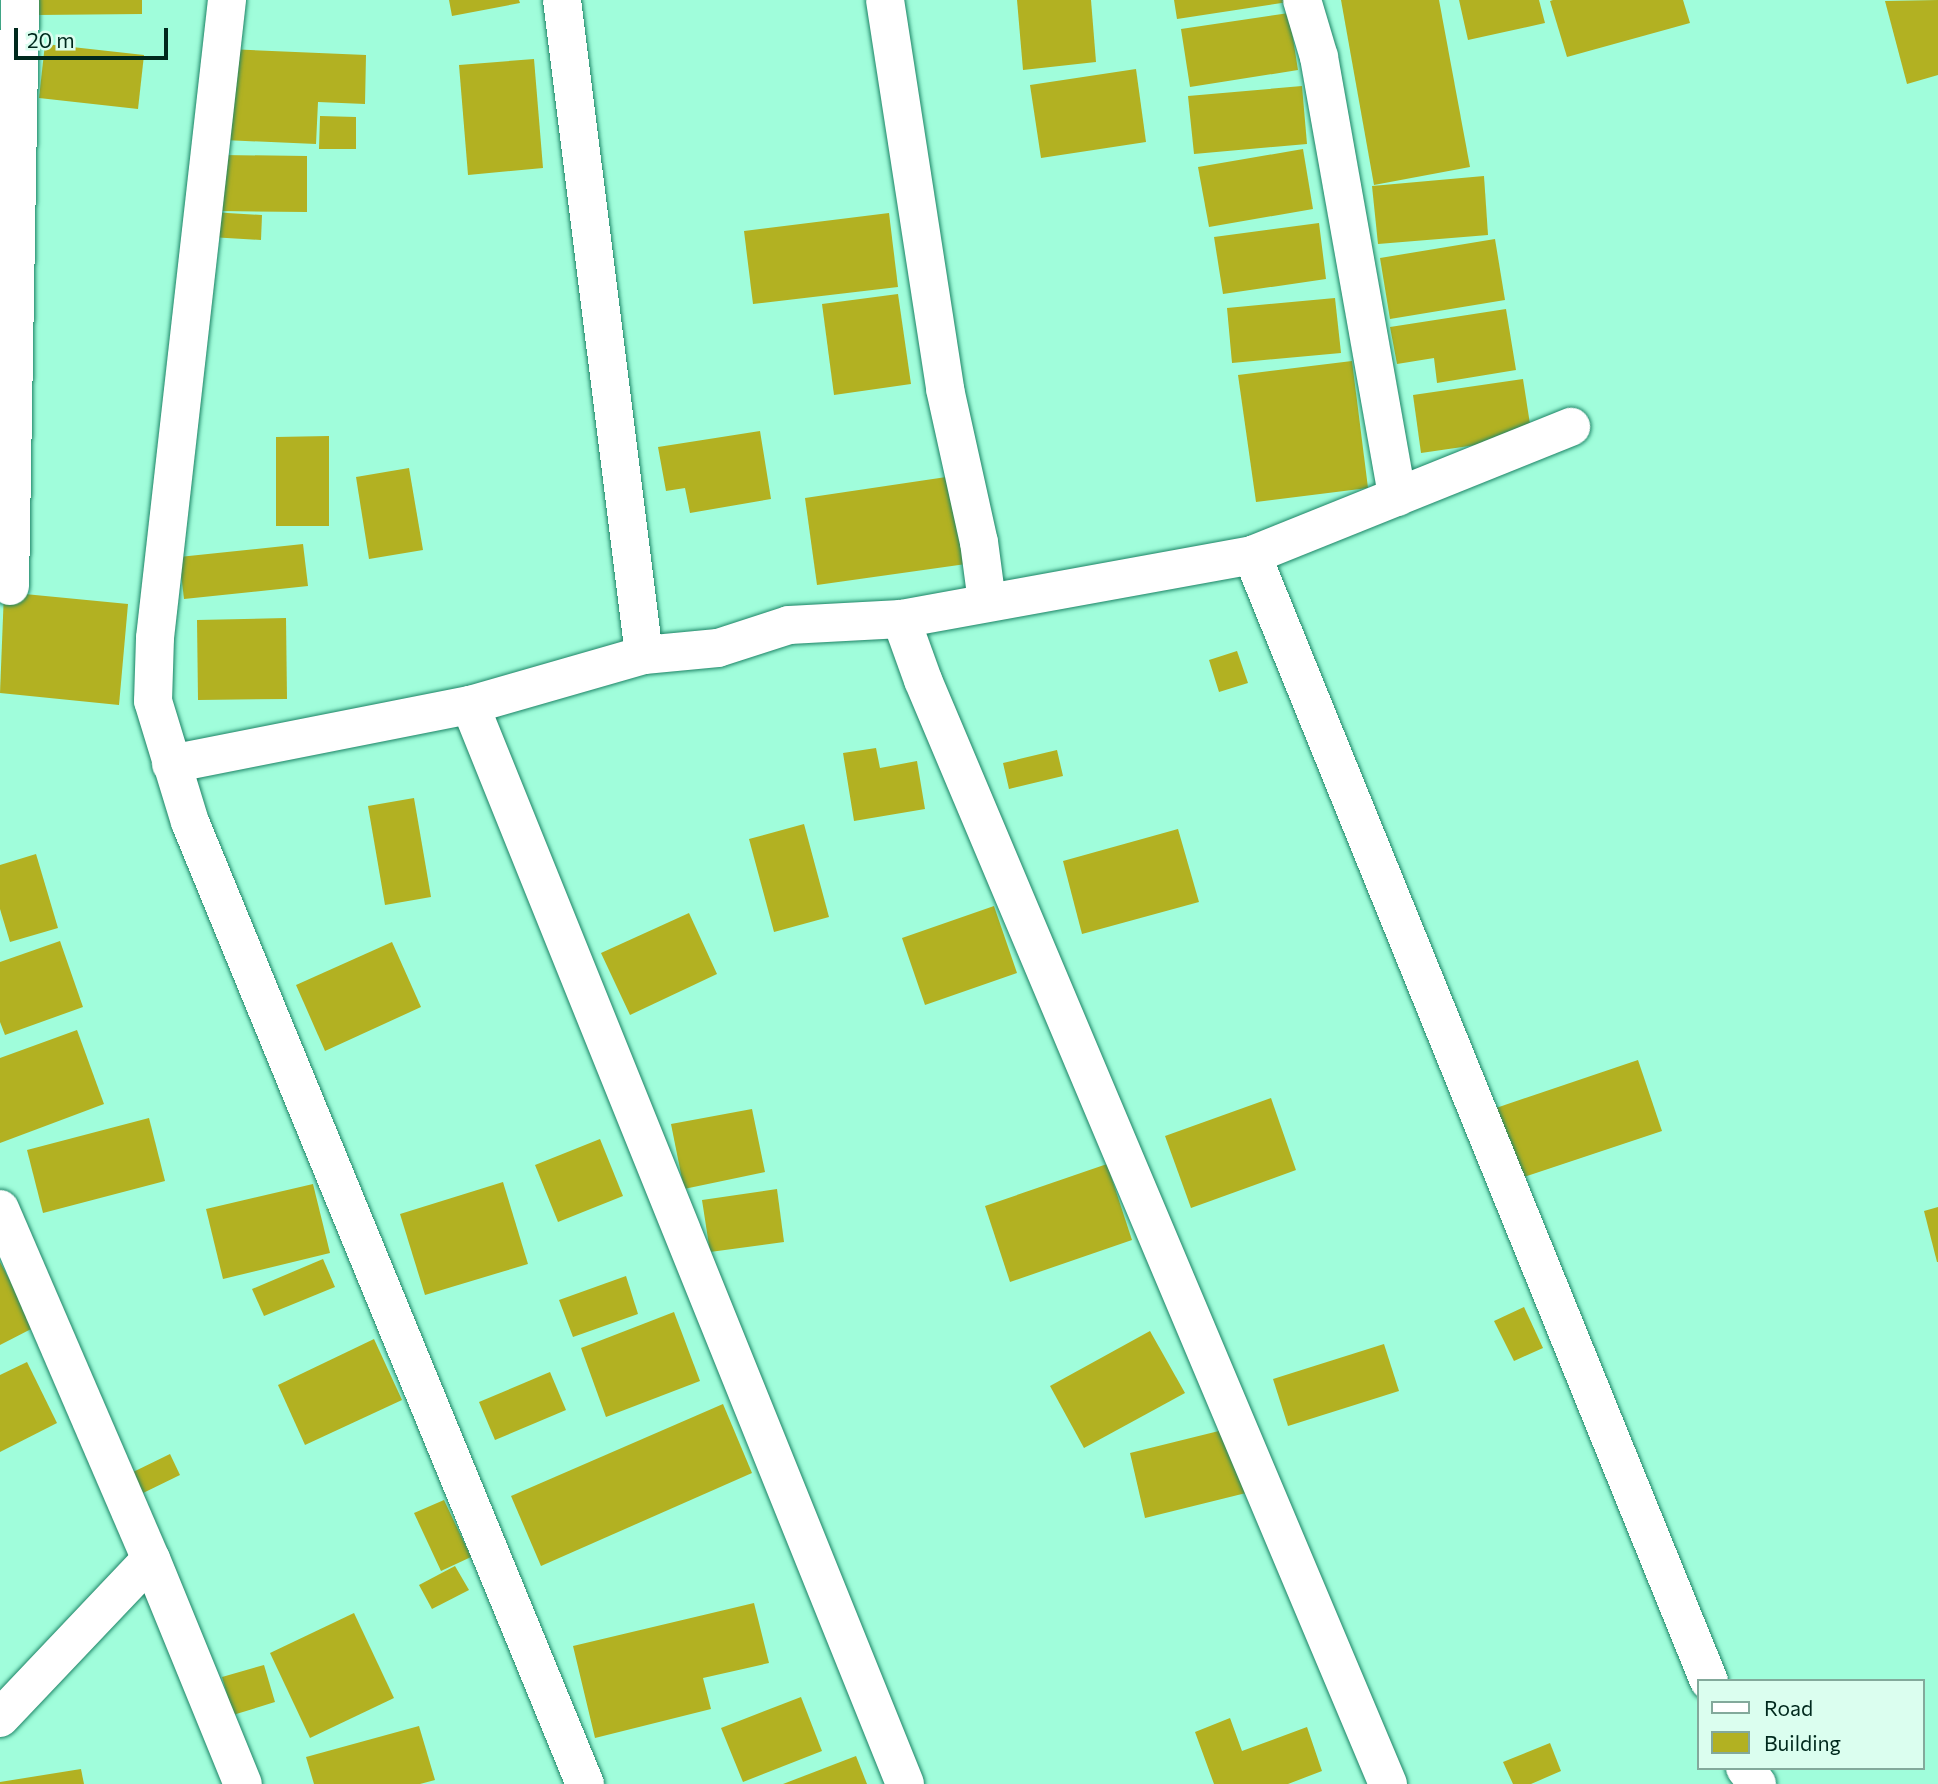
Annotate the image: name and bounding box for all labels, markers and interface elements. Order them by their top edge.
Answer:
scale bar [18,14,172,58]
text: 20 m [27,27,75,52]
legend [1696,1679,1924,1770]
text: Road [1764,1695,1813,1720]
text: Building [1764,1730,1841,1755]

